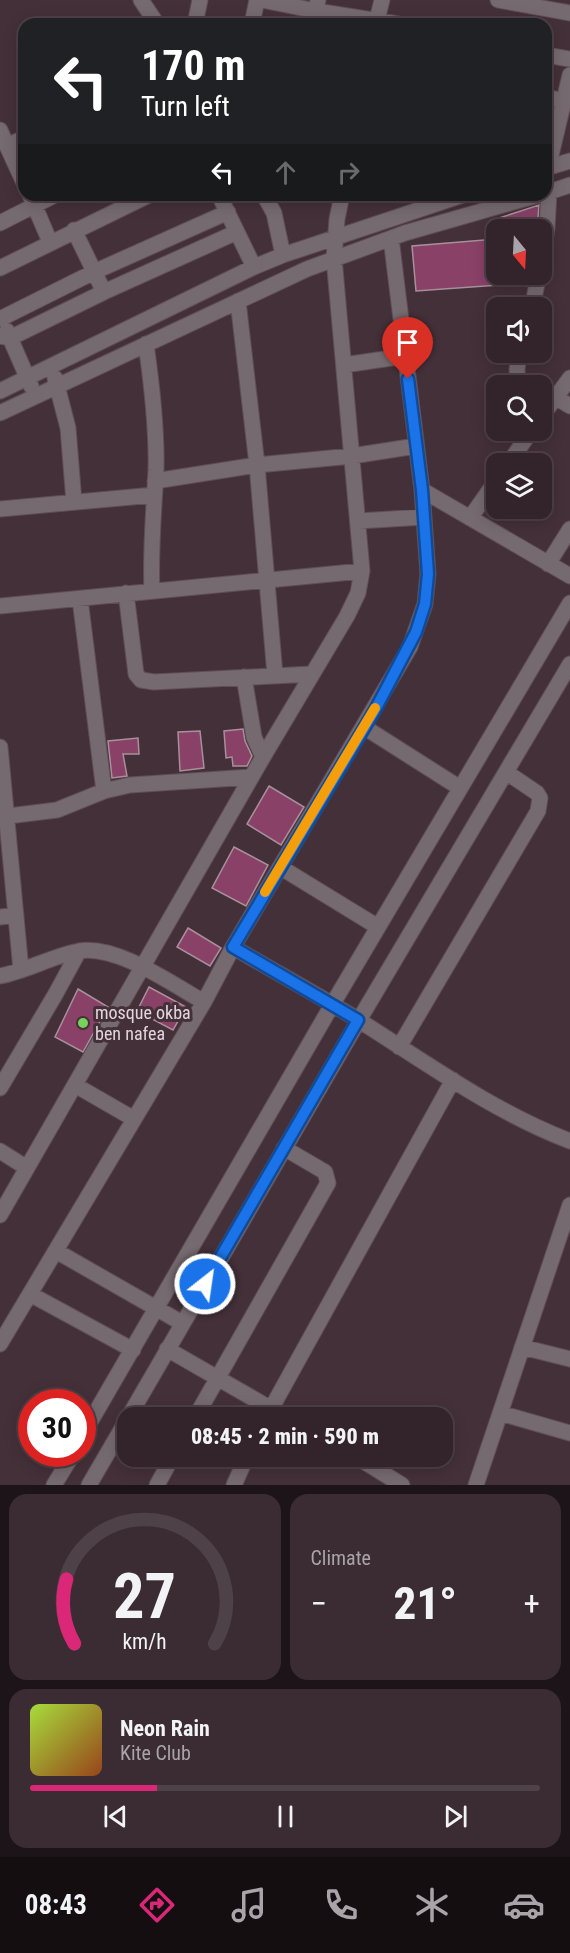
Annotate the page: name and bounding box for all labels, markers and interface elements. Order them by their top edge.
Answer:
text: 170 m [141,41,246,90]
icon: left [42,42,120,120]
text: Turn left [141,91,230,123]
icon: left [206,156,239,189]
icon: ahead [269,156,302,189]
icon: right [332,156,365,189]
north arrow [486,219,552,285]
map controls [486,219,552,519]
button: sound [486,297,552,363]
pin [382,317,433,379]
icon: arrive [391,326,424,359]
button: search [486,375,552,441]
button: layers [486,453,552,519]
place label: mosque okba ben nafea [95,1002,191,1044]
marker: mosque okba ben nafea [76,1016,90,1030]
position arrow [173,1252,237,1316]
speed limit sign: 30 [18,1389,96,1467]
text: 08:45 · 2 min · 590 m [191,1424,379,1449]
text: Climate [311,1546,371,1570]
text: 27 [113,1560,176,1633]
text: 21° [394,1577,457,1630]
text: − [311,1584,327,1623]
text: + [524,1584,540,1623]
text: km/h [123,1629,167,1654]
text: Neon Rain [120,1716,210,1741]
text: Kite Club [120,1741,191,1765]
icon: previous [99,1800,132,1833]
icon: pause [269,1800,302,1833]
icon: next [439,1800,472,1833]
icon: directions [136,1884,178,1926]
icon: music [228,1884,270,1926]
icon: phone [320,1884,362,1926]
icon: climate [411,1884,453,1926]
icon: car [503,1884,545,1926]
text: 08:43 [25,1889,87,1921]

